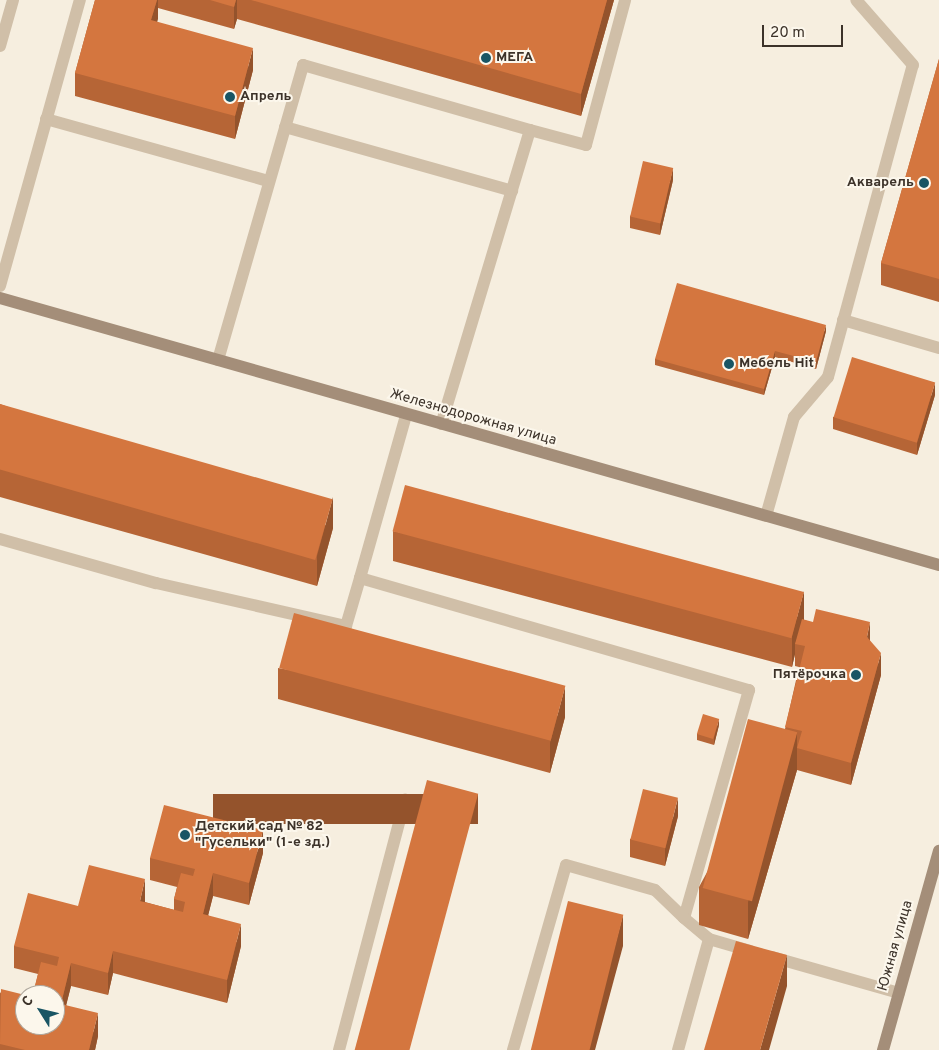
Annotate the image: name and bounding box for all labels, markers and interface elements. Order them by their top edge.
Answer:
scale bar [764,15,845,47]
text: 20 m [770,24,805,43]
place label: МЕГА [496,50,533,66]
marker: МЕГА [480,52,492,64]
place label: Апрель [240,89,292,105]
marker: Апрель [224,91,236,103]
place label: Акварель [847,175,914,191]
marker: Акварель [918,177,930,189]
place label: Мебель Hit [739,356,814,372]
marker: Мебель Hit [723,358,735,370]
street label: Железнодорожная улица [388,386,558,450]
place label: Пятёрочка [773,667,846,683]
marker: Пятёрочка [850,669,862,681]
place label: Детский сад № 82 "Гусельки" (1-е зд.) [195,819,330,852]
marker: Детский сад № 82 "Гусельки" (1-е зд.) [179,829,191,841]
street label: Южная улица [875,899,917,993]
north arrow [15,985,65,1035]
text: С [19,993,38,1010]

